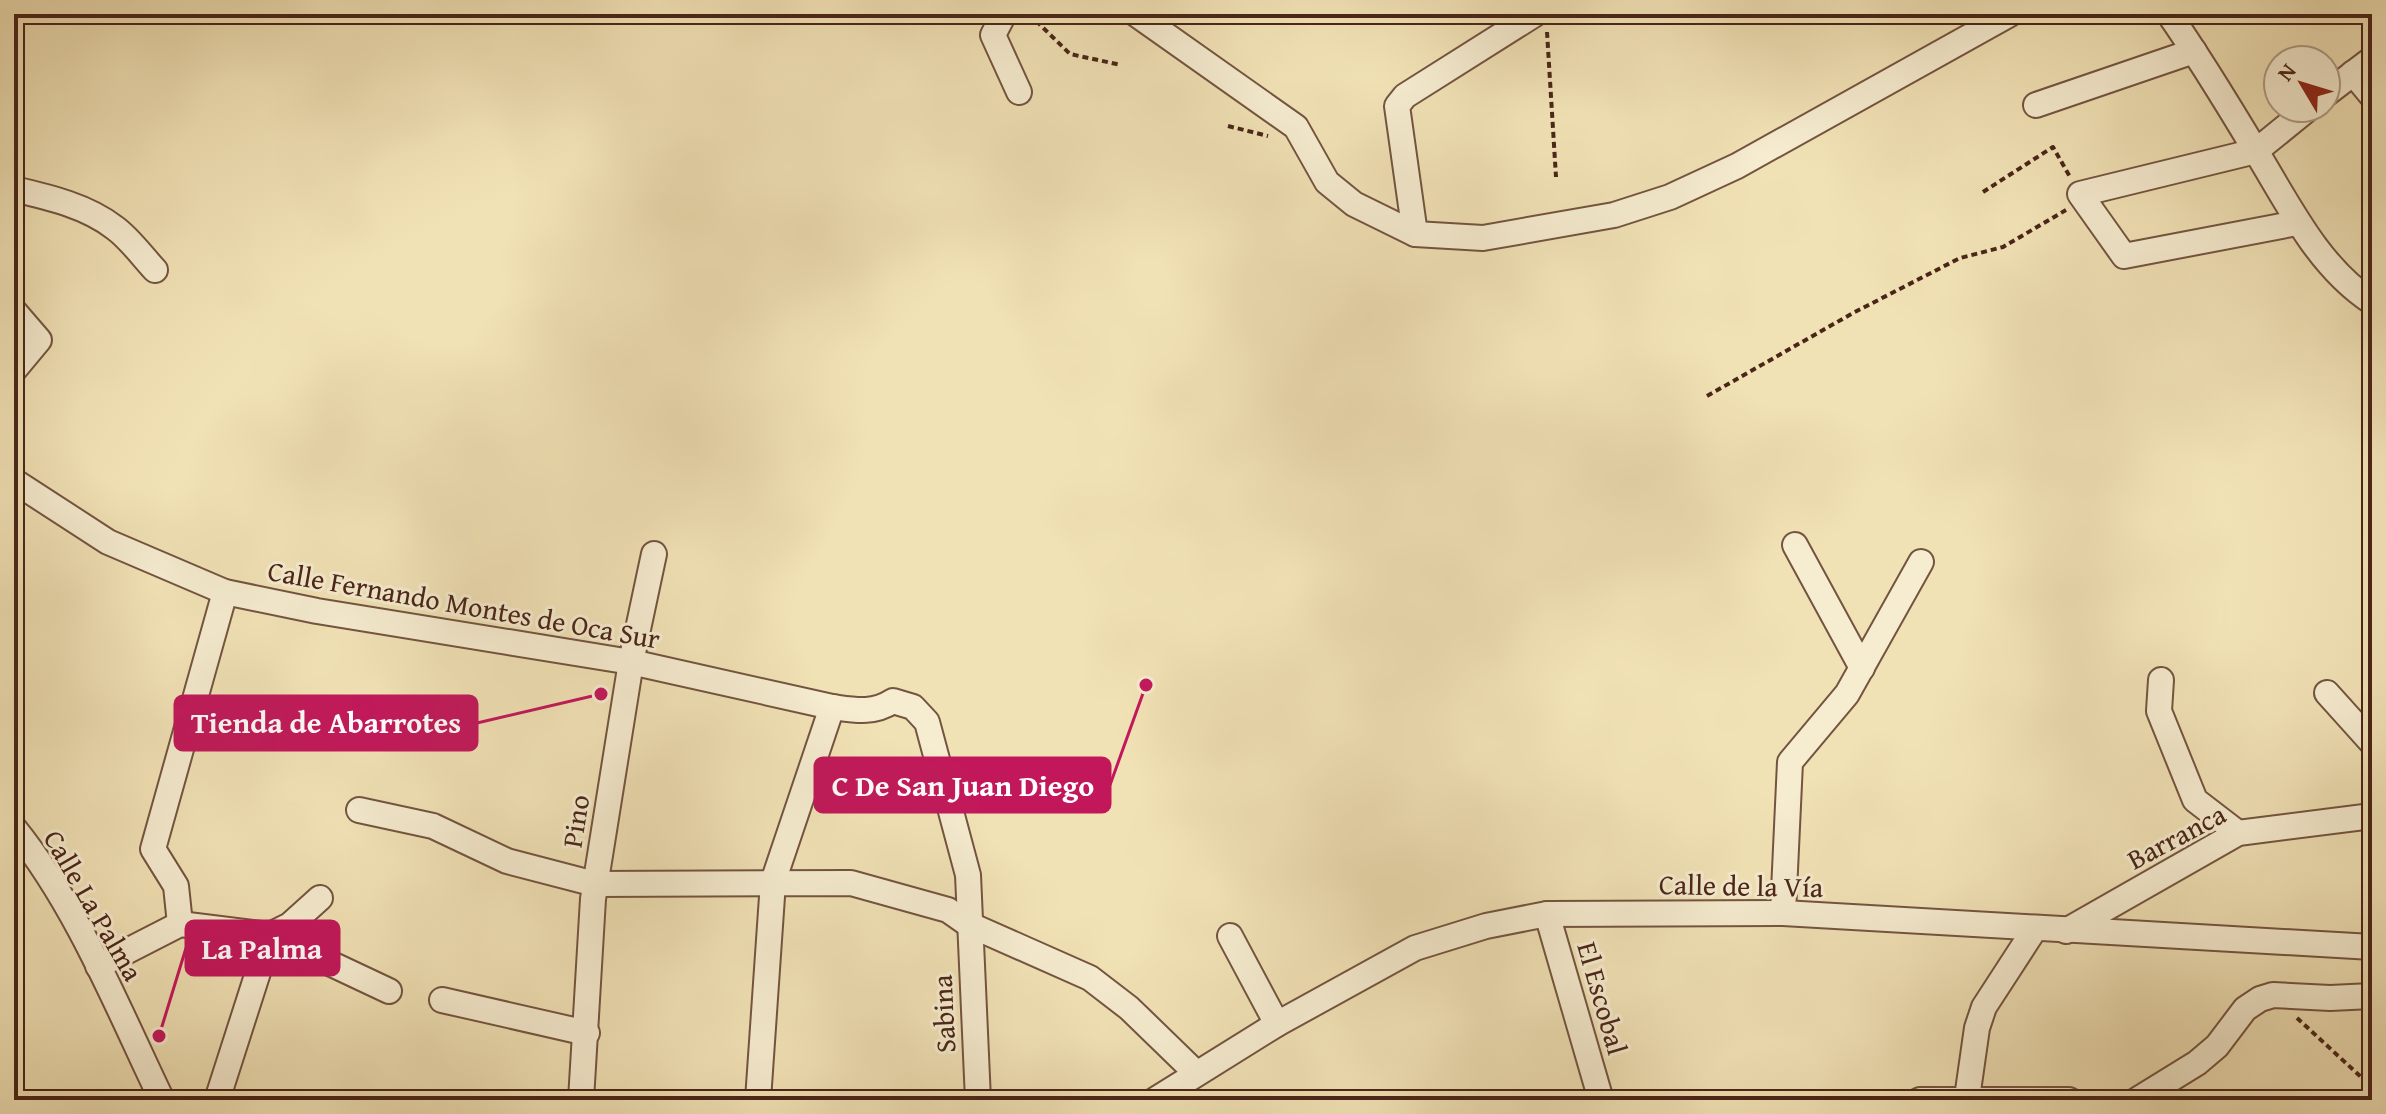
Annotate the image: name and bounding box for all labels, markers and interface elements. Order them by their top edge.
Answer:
north arrow [2262,44,2342,124]
text: N [2269,56,2304,87]
street label: Calle Fernando Montes de Oca Sur [265,549,664,659]
callout: Tienda de Abarrotes [175,696,477,750]
text: Tienda de Abarrotes [191,700,461,744]
callout: C De San Juan Diego [815,758,1110,812]
text: C De San Juan Diego [832,763,1094,807]
street label: Pino [551,792,599,850]
street label: Barranca [2119,793,2233,879]
street label: Calle La Palma [34,822,154,989]
street label: Calle de la Vía [1658,863,1824,907]
callout: La Palma [186,921,339,975]
text: La Palma [202,926,323,970]
street label: El Escobal [1567,937,1639,1059]
street label: Sabina [920,973,966,1054]

